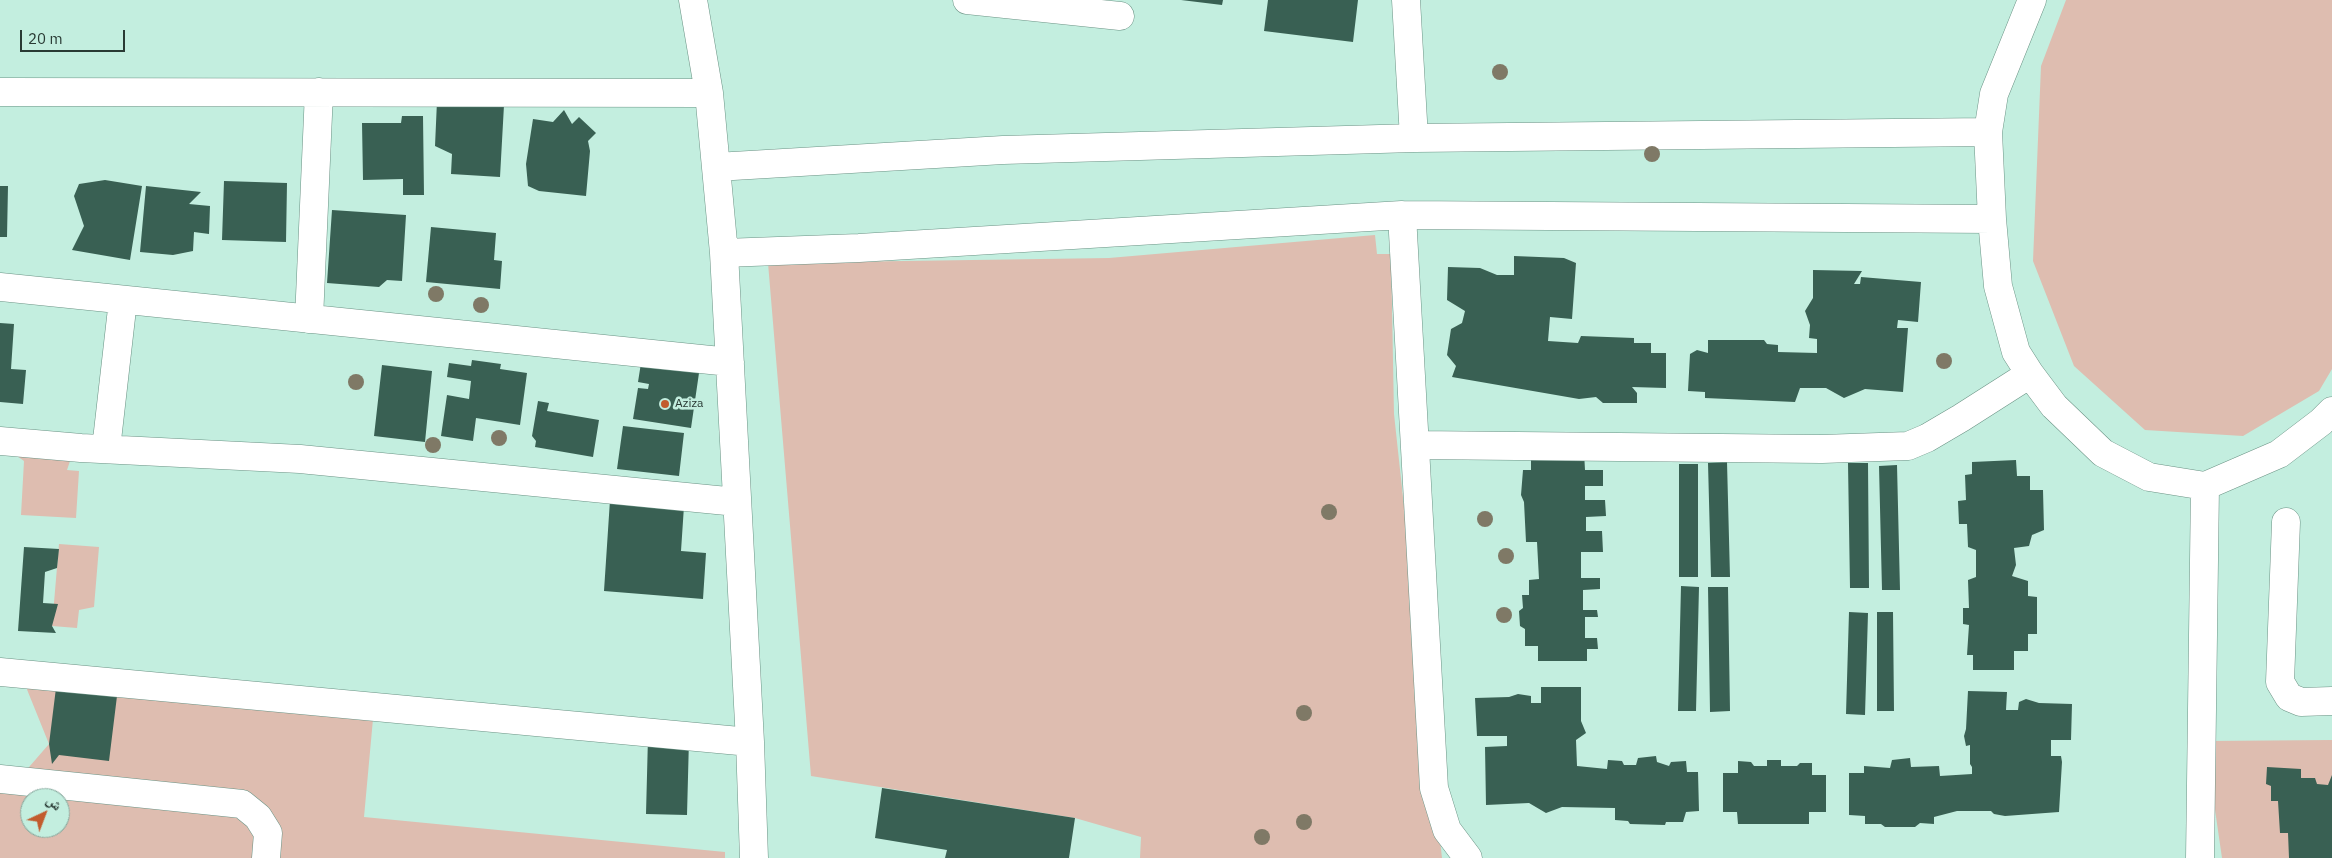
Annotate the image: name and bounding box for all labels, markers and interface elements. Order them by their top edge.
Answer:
scale bar [22,20,128,52]
text: 20 m [28,29,63,48]
place label: Aziza [675,397,703,411]
marker: Aziza [659,398,671,410]
north arrow [20,788,70,838]
text: ش [43,791,66,814]

